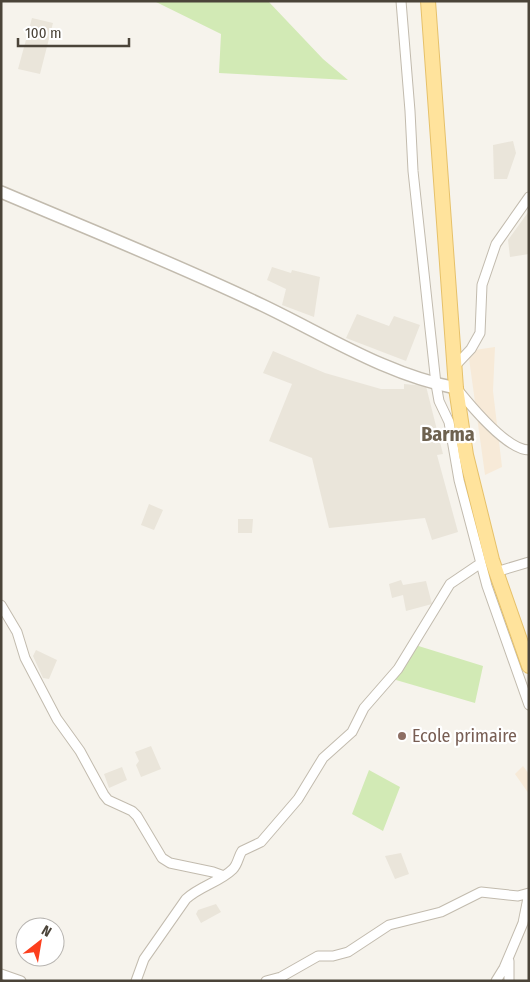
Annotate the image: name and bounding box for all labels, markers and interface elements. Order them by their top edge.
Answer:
scale bar [18,15,129,47]
text: 100 m [25,24,62,42]
district label: Barma [421,422,475,446]
place label: Ecole primaire [412,725,517,747]
marker: Ecole primaire [396,730,408,742]
north arrow [15,917,65,967]
text: N [38,922,54,941]

